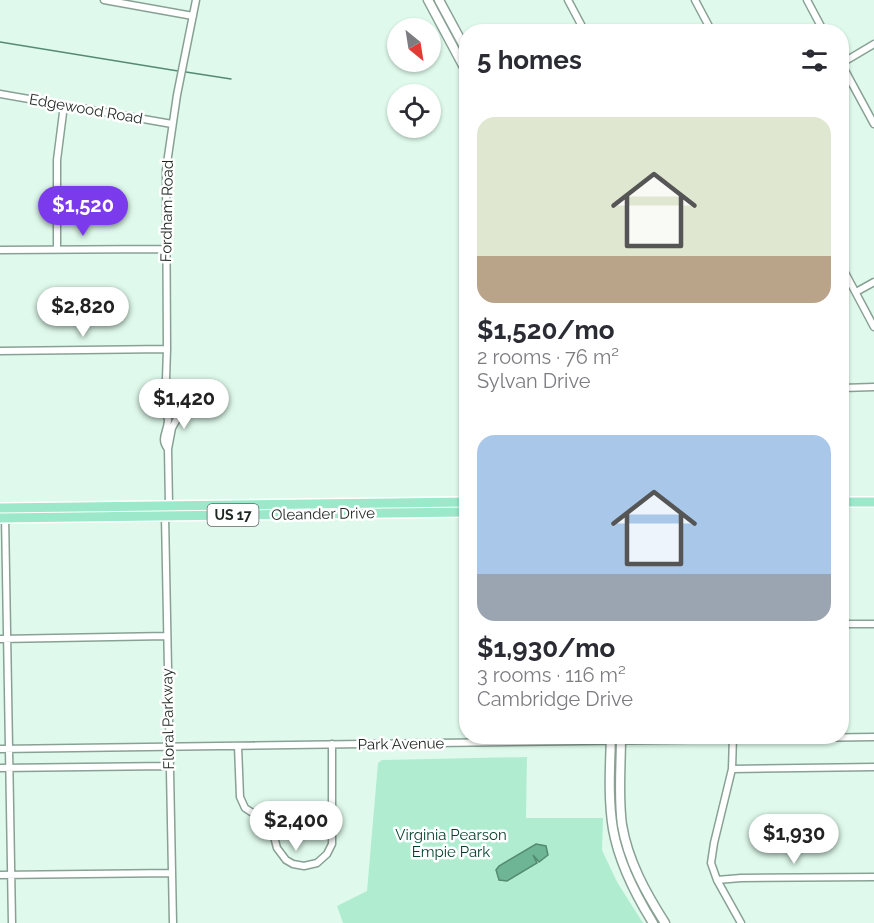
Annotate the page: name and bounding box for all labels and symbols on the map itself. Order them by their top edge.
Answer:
north arrow [387,18,441,72]
street label: Edgewood Road [28,90,144,128]
street label: Fordham Road [157,160,177,262]
pin: $1,520 [34,186,132,237]
pin: $2,820 [34,287,132,338]
pin: $1,420 [135,379,233,430]
road number: US 17 [208,504,258,526]
street label: Oleander Drive [271,504,375,524]
street label: Floral Parkway [158,668,178,770]
street label: Park Avenue [358,734,445,754]
pin: $2,400 [247,801,345,852]
pin: $1,930 [745,814,843,865]
park label: Virginia Pearson Empie Park [395,826,507,861]

